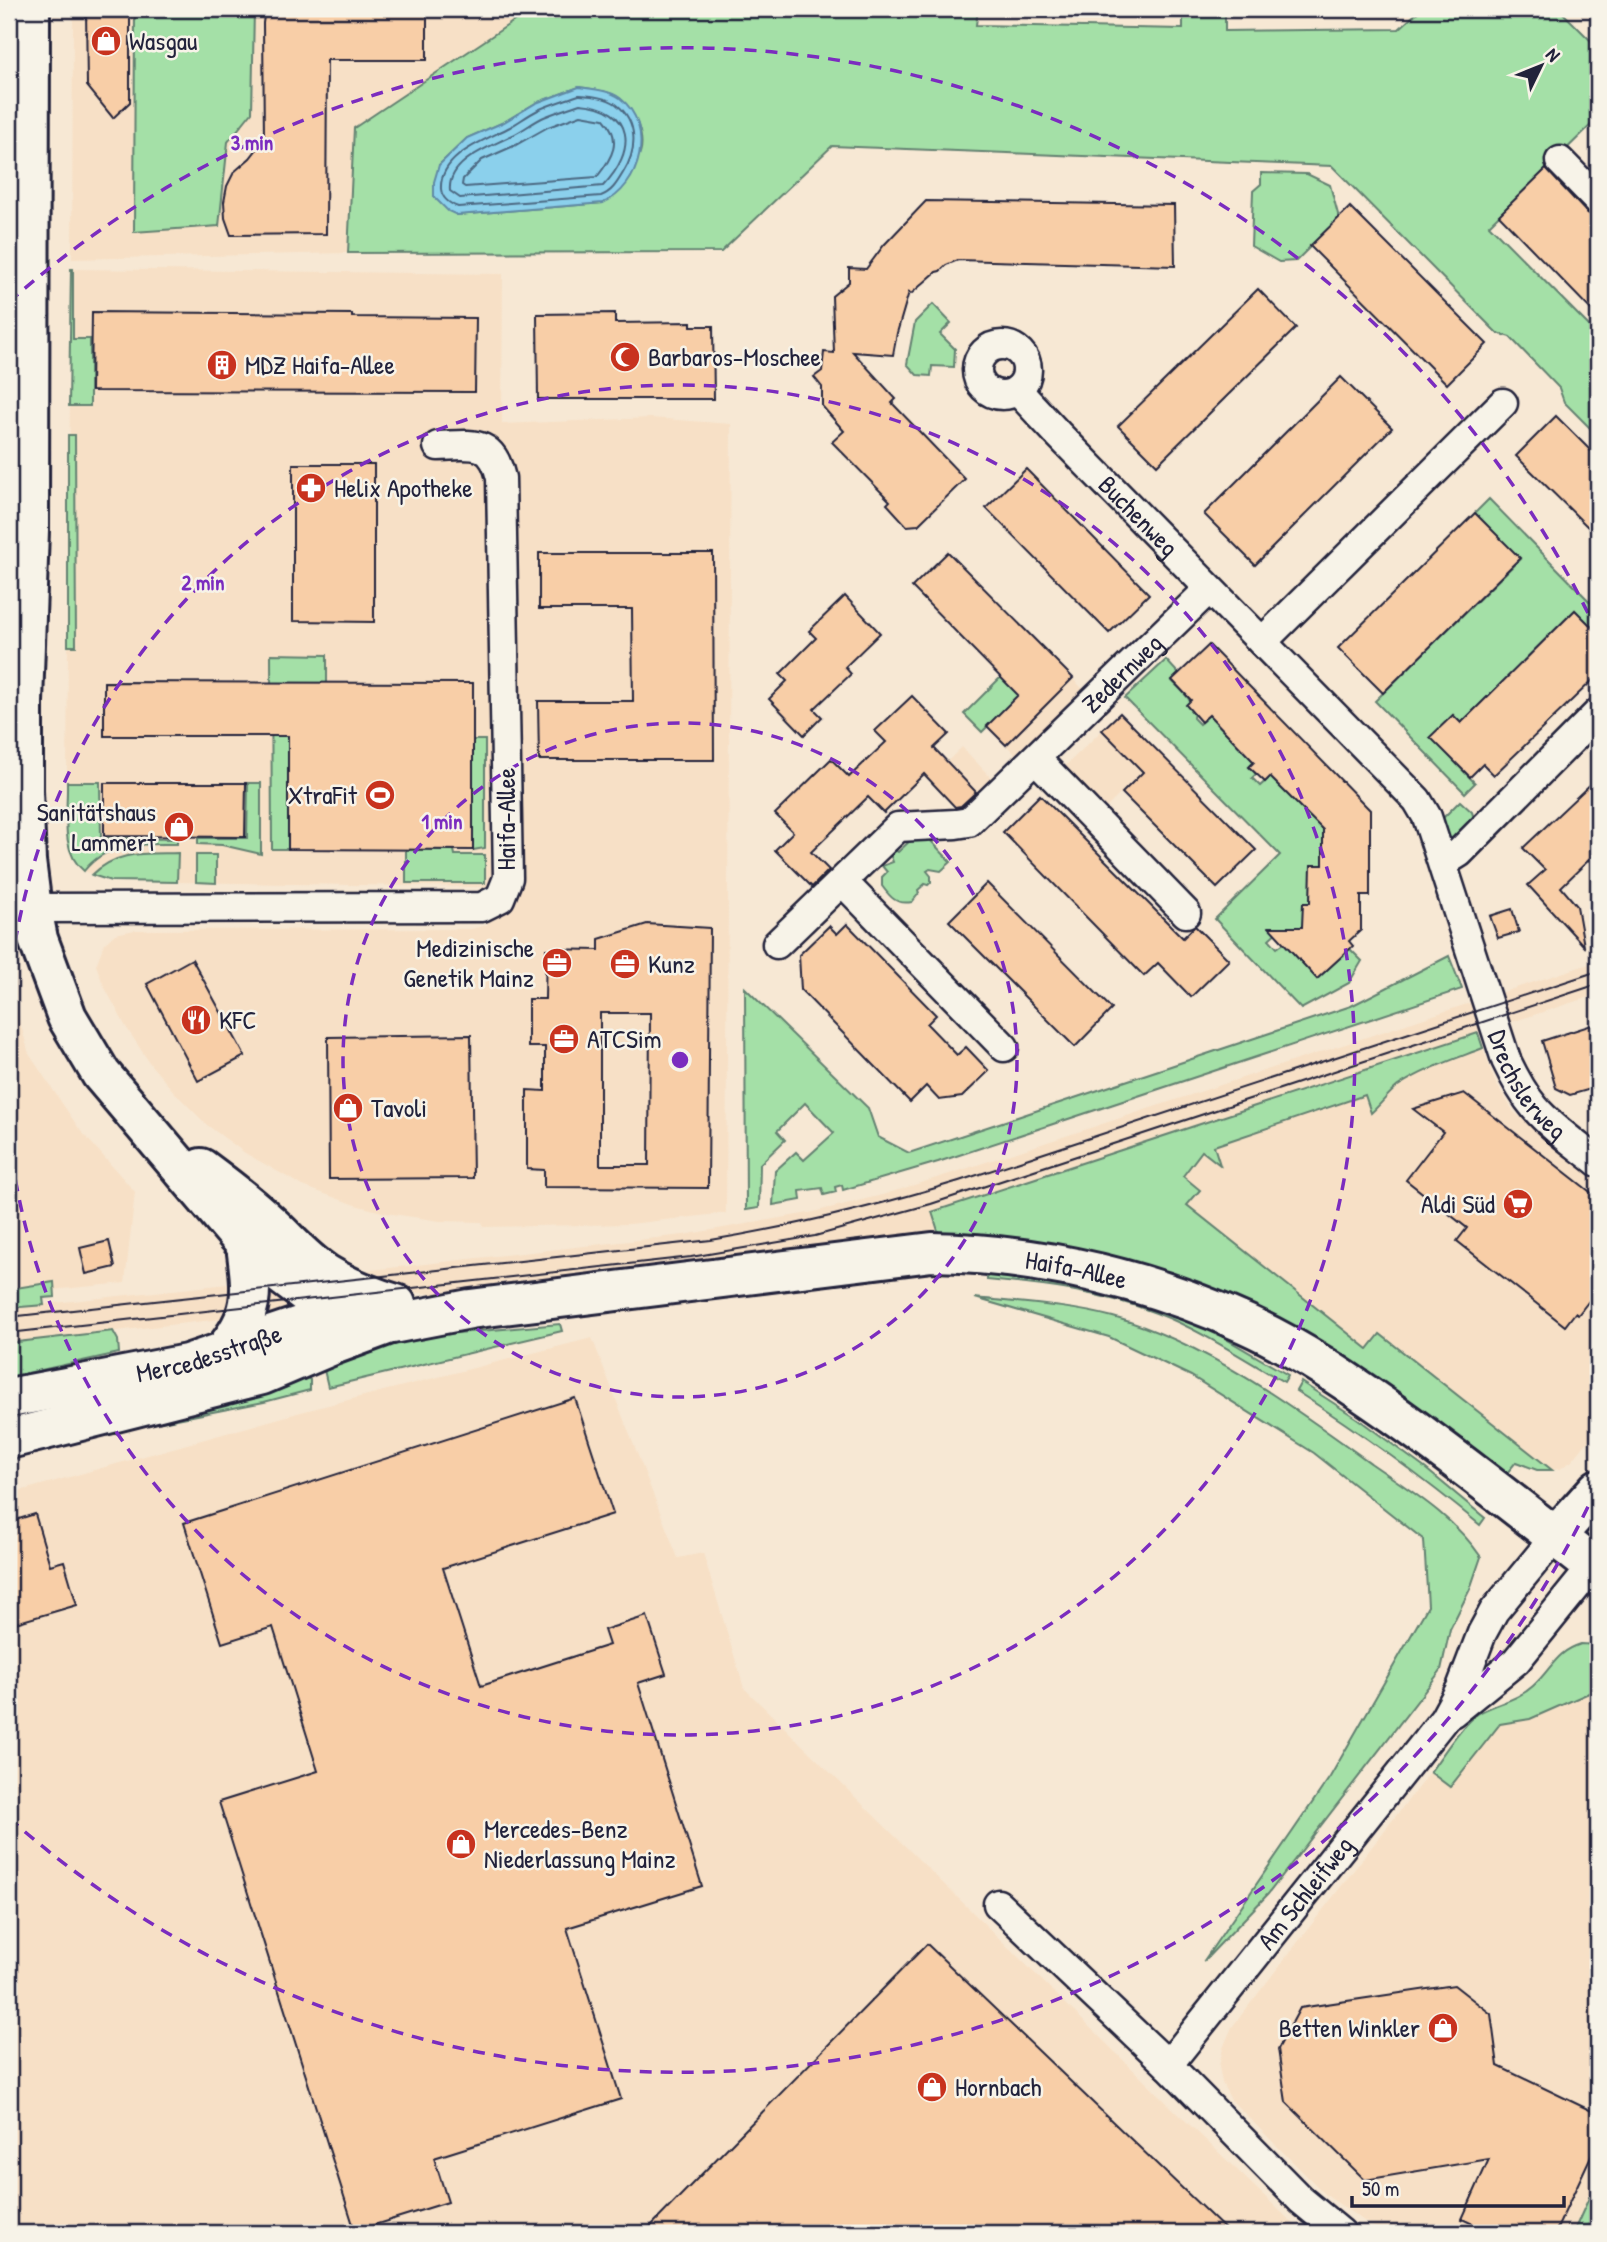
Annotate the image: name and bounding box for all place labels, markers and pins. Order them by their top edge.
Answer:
place label: Wasgau [129,23,197,58]
shop icon: Wasgau [89,24,123,58]
place label: Barbaros-Moschee [648,339,821,374]
mosque icon: Barbaros-Moschee [608,340,642,374]
place label: MDZ Haifa-Allee [245,347,395,382]
building icon: MDZ Haifa-Allee [205,348,239,382]
place label: Helix Apotheke [334,470,473,505]
pharmacy icon: Helix Apotheke [294,471,328,505]
place label: XtraFit [288,777,358,812]
sports icon: XtraFit [363,778,397,812]
place label: Sanitätshaus Lammert [37,794,157,859]
shop icon: Sanitätshaus Lammert [162,810,196,844]
place label: Medizinische Genetik Mainz [403,930,534,995]
office icon: Medizinische Genetik Mainz [540,946,574,980]
place label: Kunz [648,946,695,981]
office icon: Kunz [608,947,642,981]
place label: KFC [219,1002,257,1037]
restaurant icon: KFC [179,1003,213,1037]
place label: ATCSim [587,1021,662,1056]
office icon: ATCSim [547,1022,581,1056]
centre of rings [668,1048,692,1072]
place label: Tavoli [371,1090,427,1125]
shop icon: Tavoli [331,1091,365,1125]
place label: Aldi Süd [1421,1186,1495,1221]
supermarket icon: Aldi Süd [1501,1187,1535,1221]
place label: Mercedes-Benz Niederlassung Mainz [484,1811,676,1876]
shop icon: Mercedes-Benz Niederlassung Mainz [444,1827,478,1861]
place label: Betten Winkler [1279,2010,1420,2045]
shop icon: Betten Winkler [1426,2011,1460,2045]
place label: Hornbach [955,2069,1041,2104]
shop icon: Hornbach [915,2070,949,2104]

